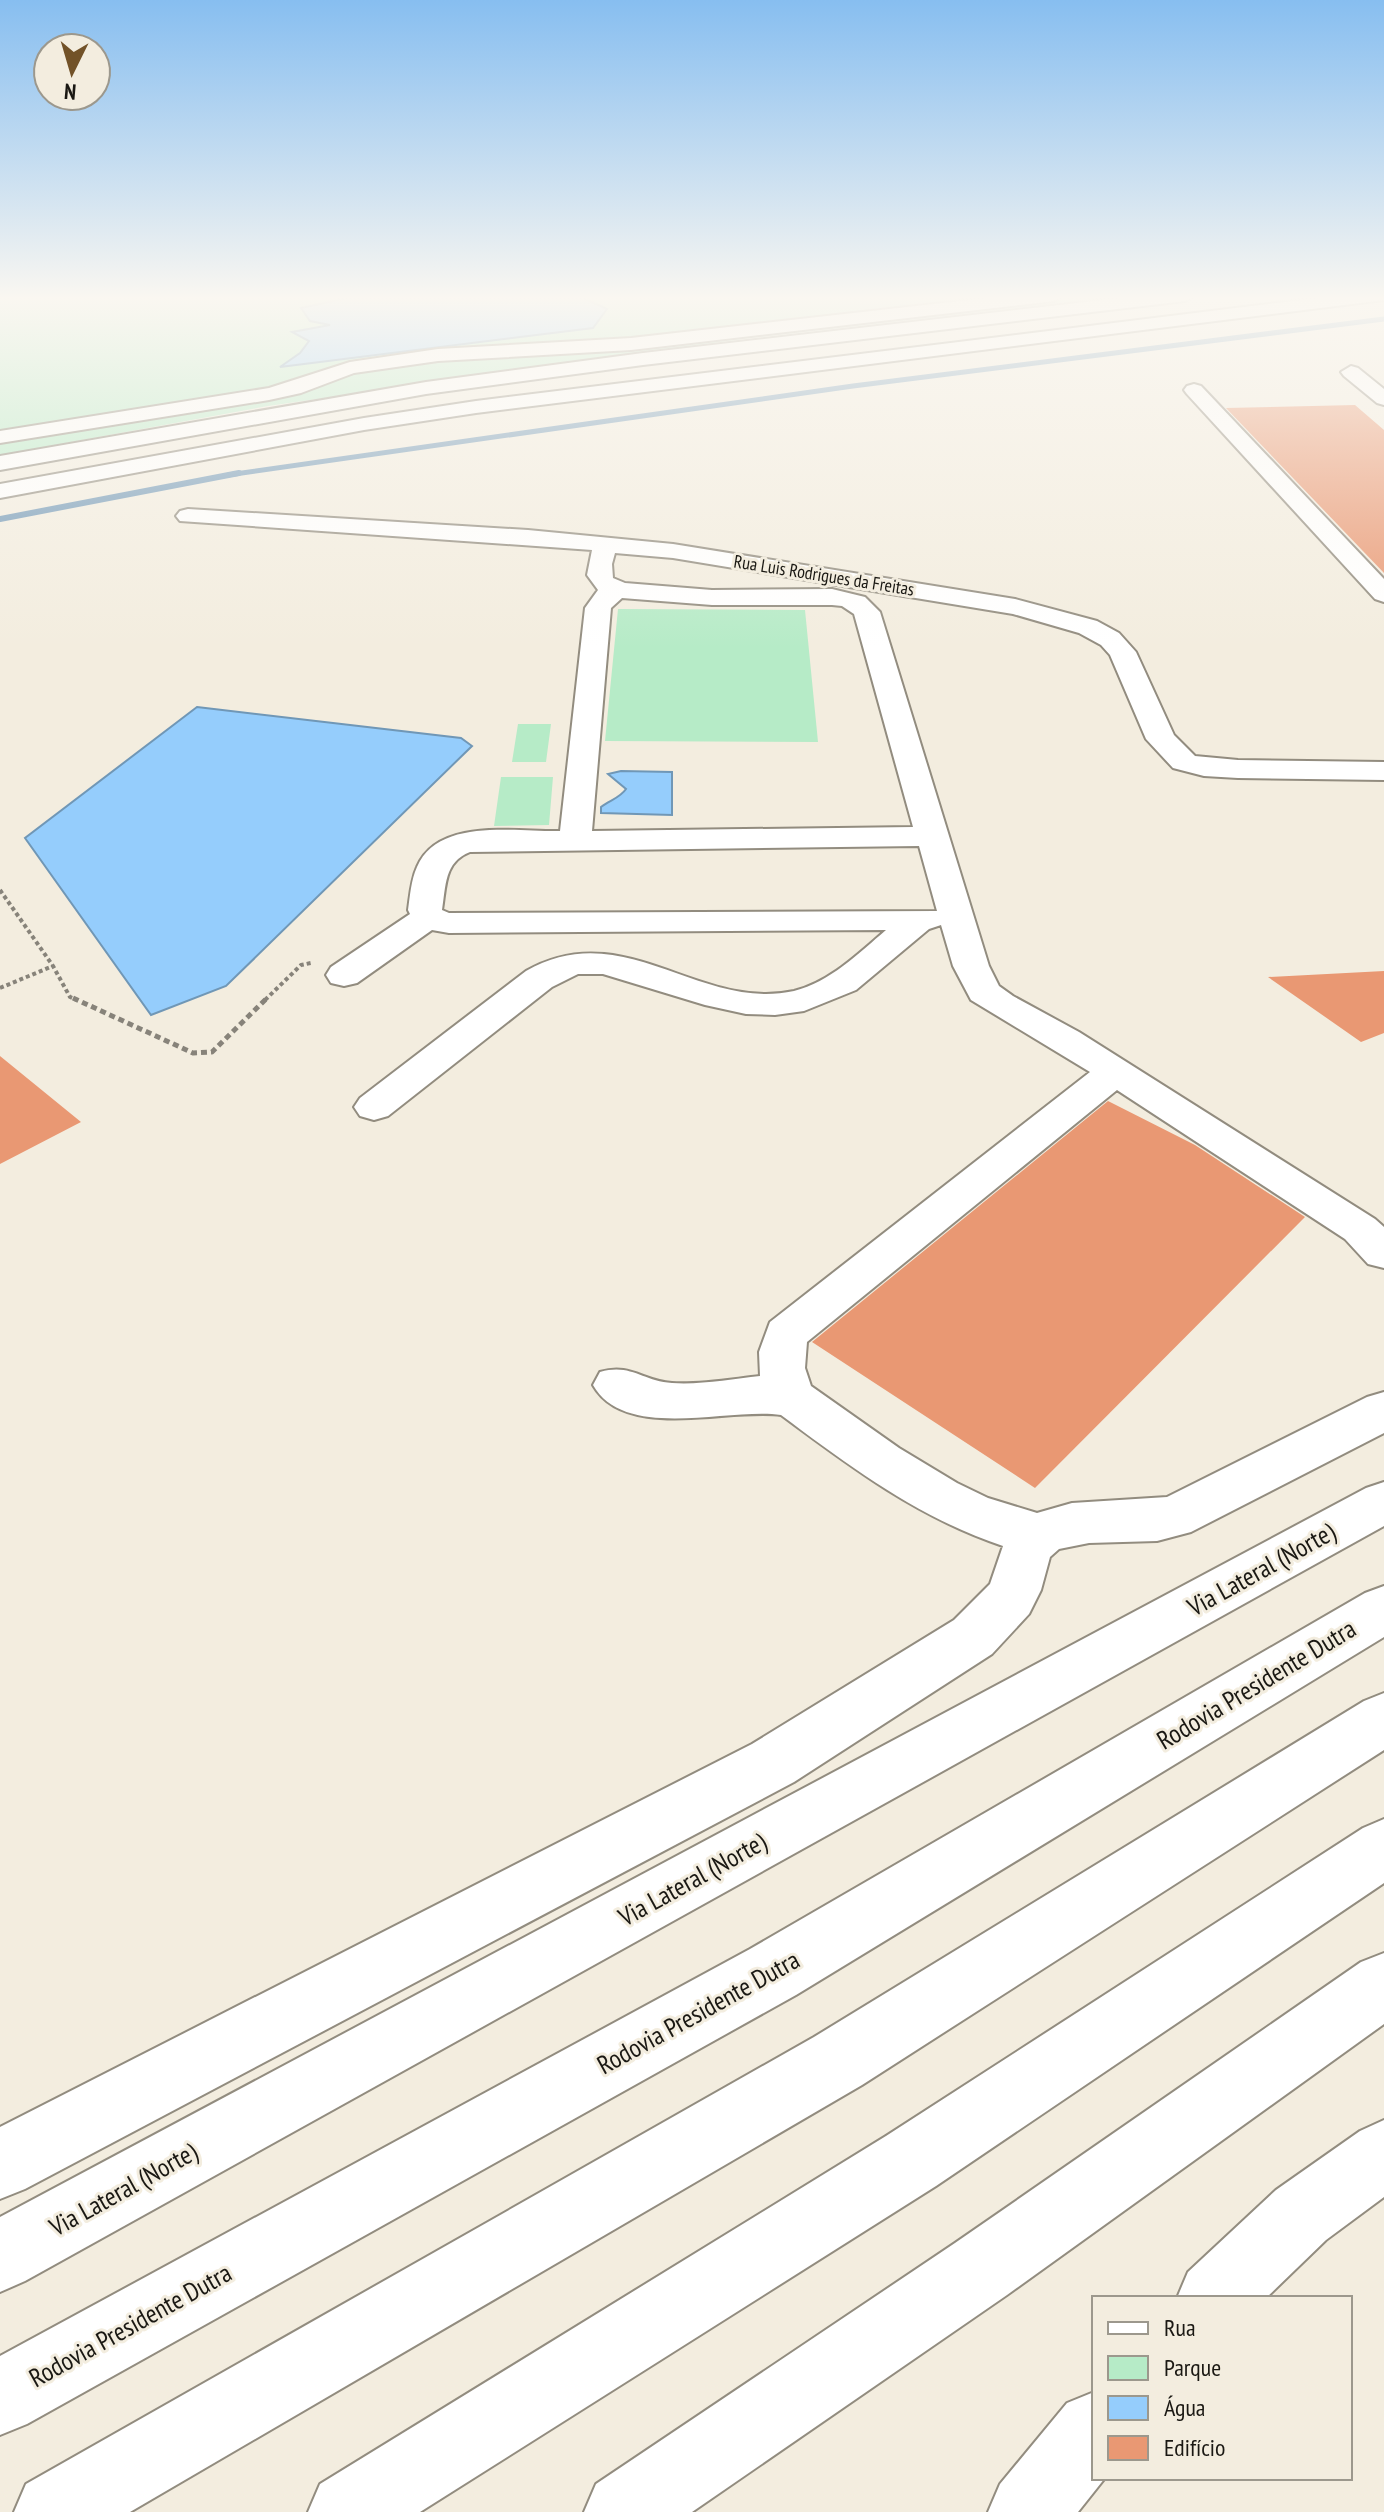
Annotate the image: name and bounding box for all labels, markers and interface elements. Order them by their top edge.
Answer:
north arrow [32,32,112,112]
text: N [63,77,77,106]
street label: Rua Luis Rodrigues da Freitas [732,549,916,601]
street label: Via Lateral (Norte) [1180,1515,1341,1624]
street label: Rodovia Presidente Dutra [1151,1612,1361,1756]
street label: Via Lateral (Norte) [611,1825,772,1934]
street label: Rodovia Presidente Dutra [591,1943,805,2081]
street label: Via Lateral (Norte) [42,2135,203,2244]
street label: Rodovia Presidente Dutra [23,2256,237,2394]
legend [1092,2296,1352,2480]
text: Rua [1164,2312,1196,2343]
text: Parque [1164,2352,1221,2383]
text: Água [1164,2392,1205,2423]
text: Edifício [1164,2432,1225,2463]

